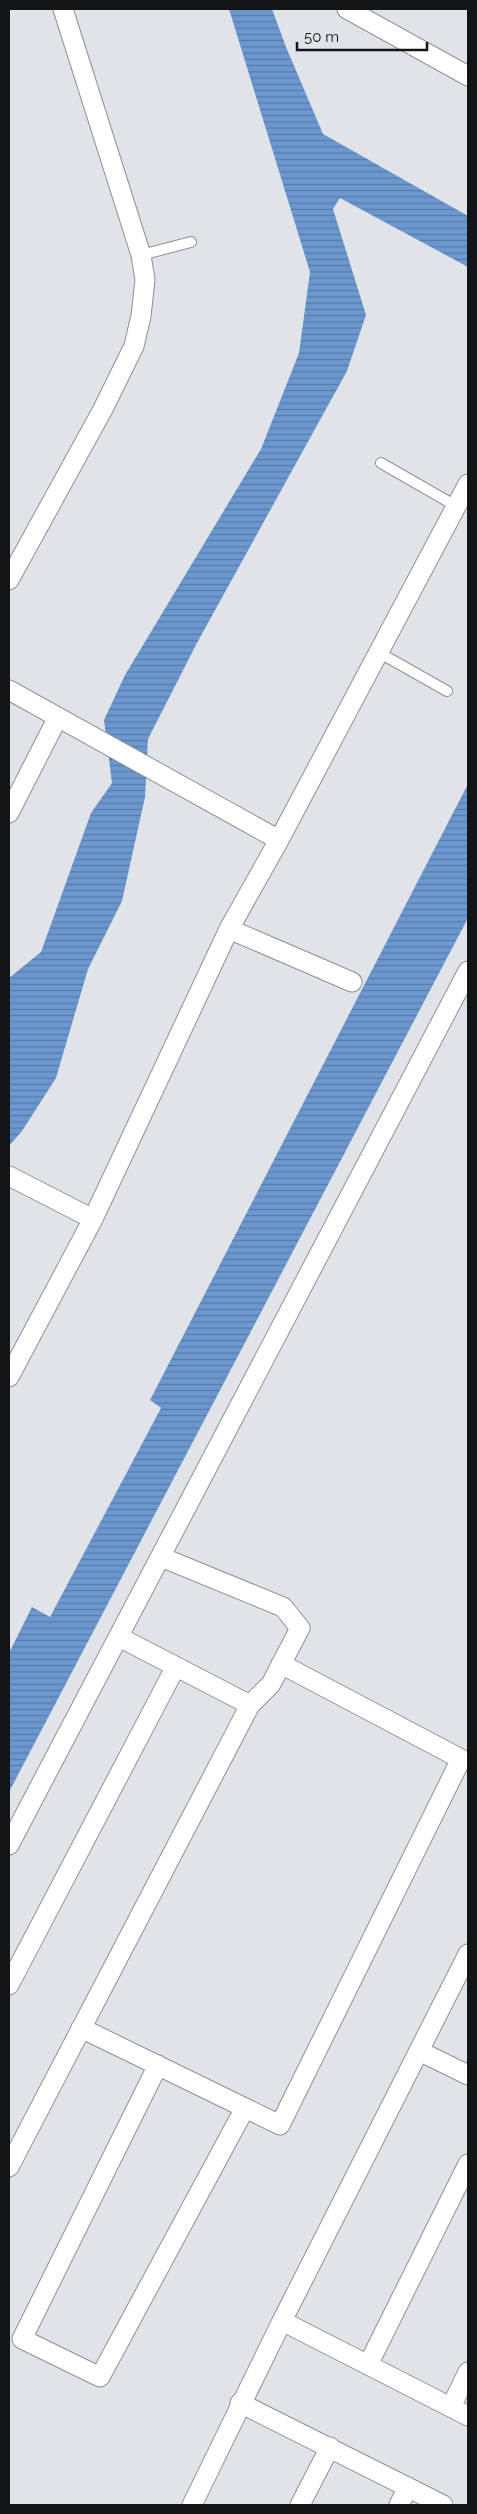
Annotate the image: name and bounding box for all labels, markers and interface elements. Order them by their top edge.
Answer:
scale bar [297,20,427,52]
text: 50 m [304,28,339,46]

